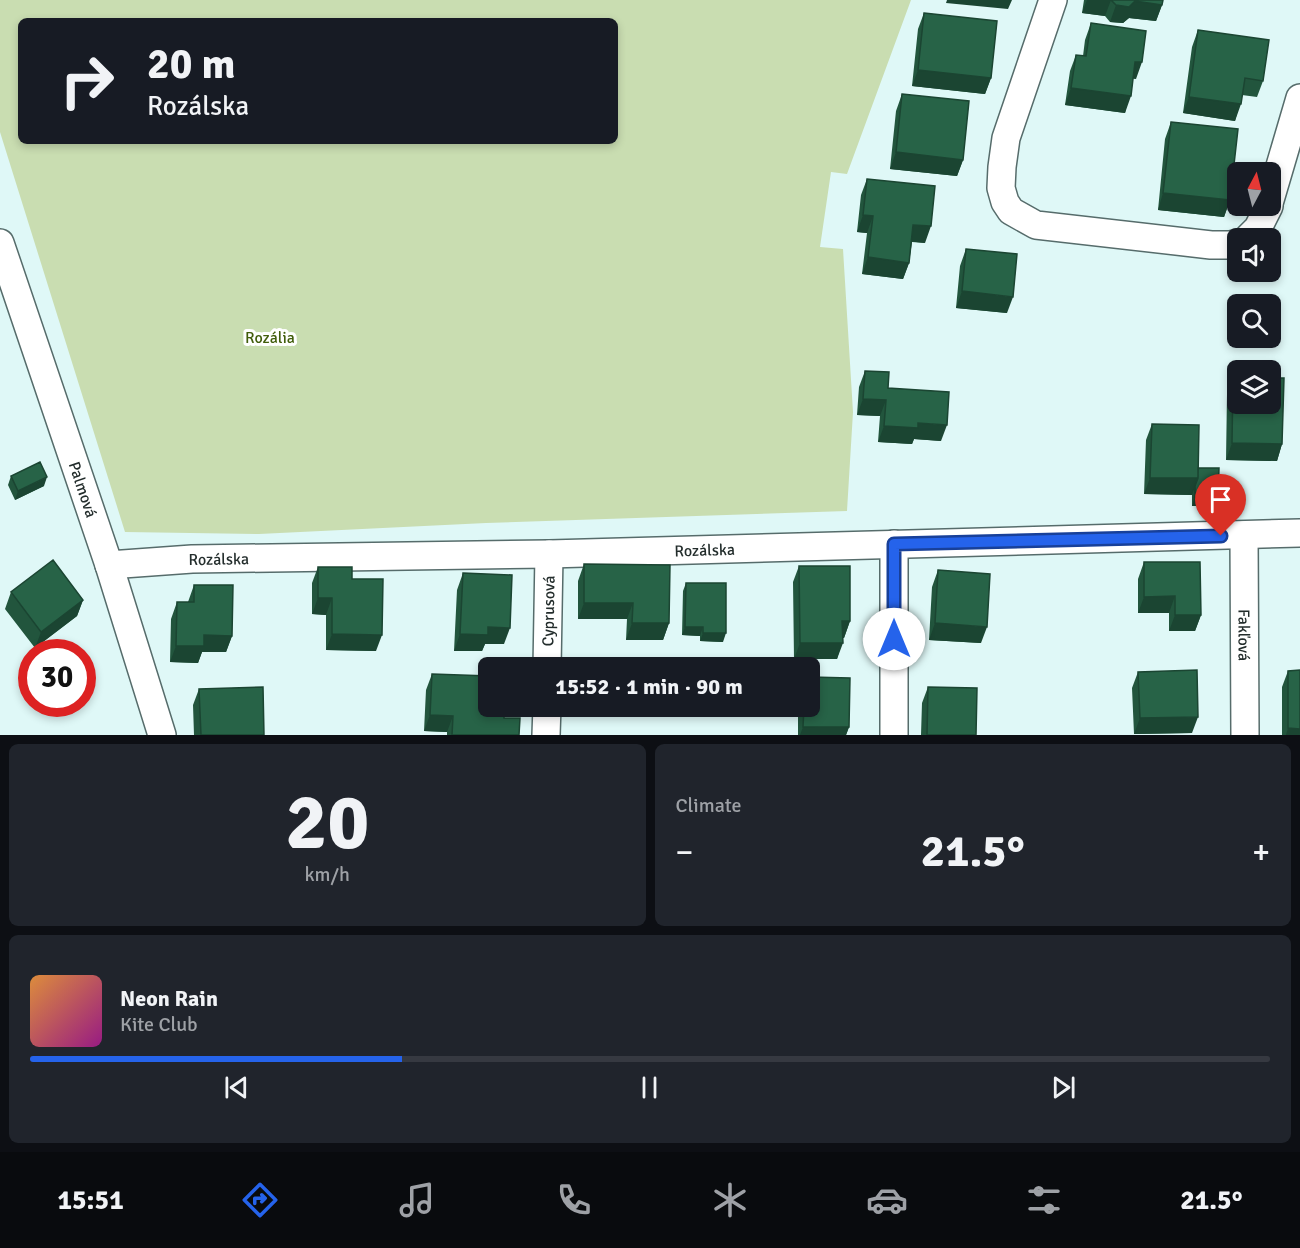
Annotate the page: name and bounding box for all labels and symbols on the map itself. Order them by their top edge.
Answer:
north arrow [1227,162,1281,216]
park label: Rozália [245,328,295,348]
street label: Palmová [64,459,101,520]
pin [1195,474,1246,536]
street label: Rozálska [674,540,735,561]
street label: Rozálska [188,549,249,570]
street label: Cyprusová [538,575,560,647]
position arrow [862,607,926,671]
street label: Fakľová [1233,609,1254,661]
speed limit sign: 30 [18,639,96,717]

